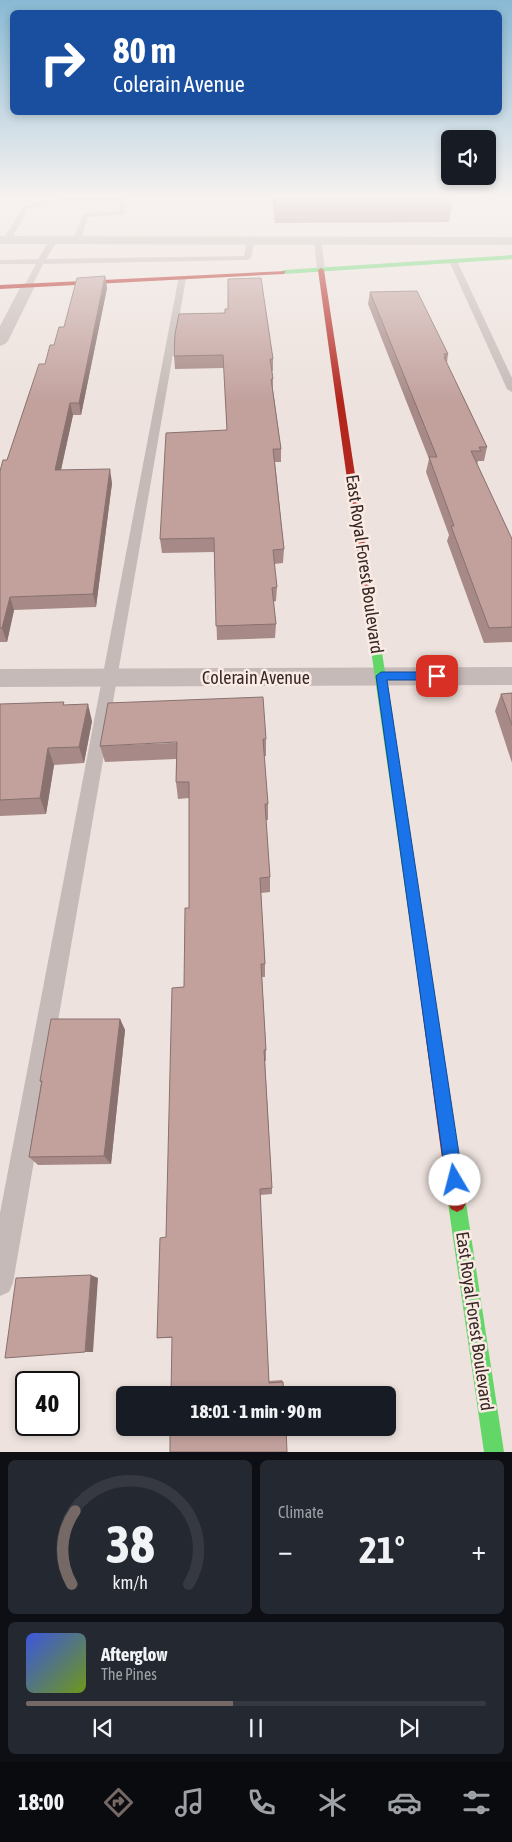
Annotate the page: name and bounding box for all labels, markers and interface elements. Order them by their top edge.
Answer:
icon: right [30,30,95,95]
text: 80 m [113,30,176,70]
text: Colerain Avenue [113,71,245,97]
map controls [441,130,496,185]
button: sound [441,130,496,185]
street label: East Royal Forest Boulevard [342,473,388,655]
pin [416,655,458,697]
icon: arrive [423,662,451,690]
street label: Colerain Avenue [202,667,310,688]
position arrow [428,1153,480,1205]
street label: East Royal Forest Boulevard [452,1230,498,1412]
speed limit sign: 40 [15,1371,80,1436]
text: 18:01 · 1 min · 90 m [191,1400,321,1422]
text: Climate [278,1503,324,1521]
text: 38 [106,1514,154,1574]
text: 21° [359,1528,405,1571]
text: − [278,1534,293,1566]
text: + [471,1534,486,1566]
text: km/h [112,1572,148,1593]
text: Afterglow [101,1643,168,1665]
text: The Pines [101,1665,157,1683]
icon: previous [89,1714,117,1742]
icon: pause [242,1714,270,1742]
icon: next [395,1714,423,1742]
icon: directions [101,1785,136,1820]
icon: music [172,1785,207,1820]
icon: phone [244,1785,279,1820]
icon: climate [315,1785,350,1820]
icon: car [387,1785,422,1820]
icon: filters [459,1785,494,1820]
text: 18:00 [18,1789,64,1815]

